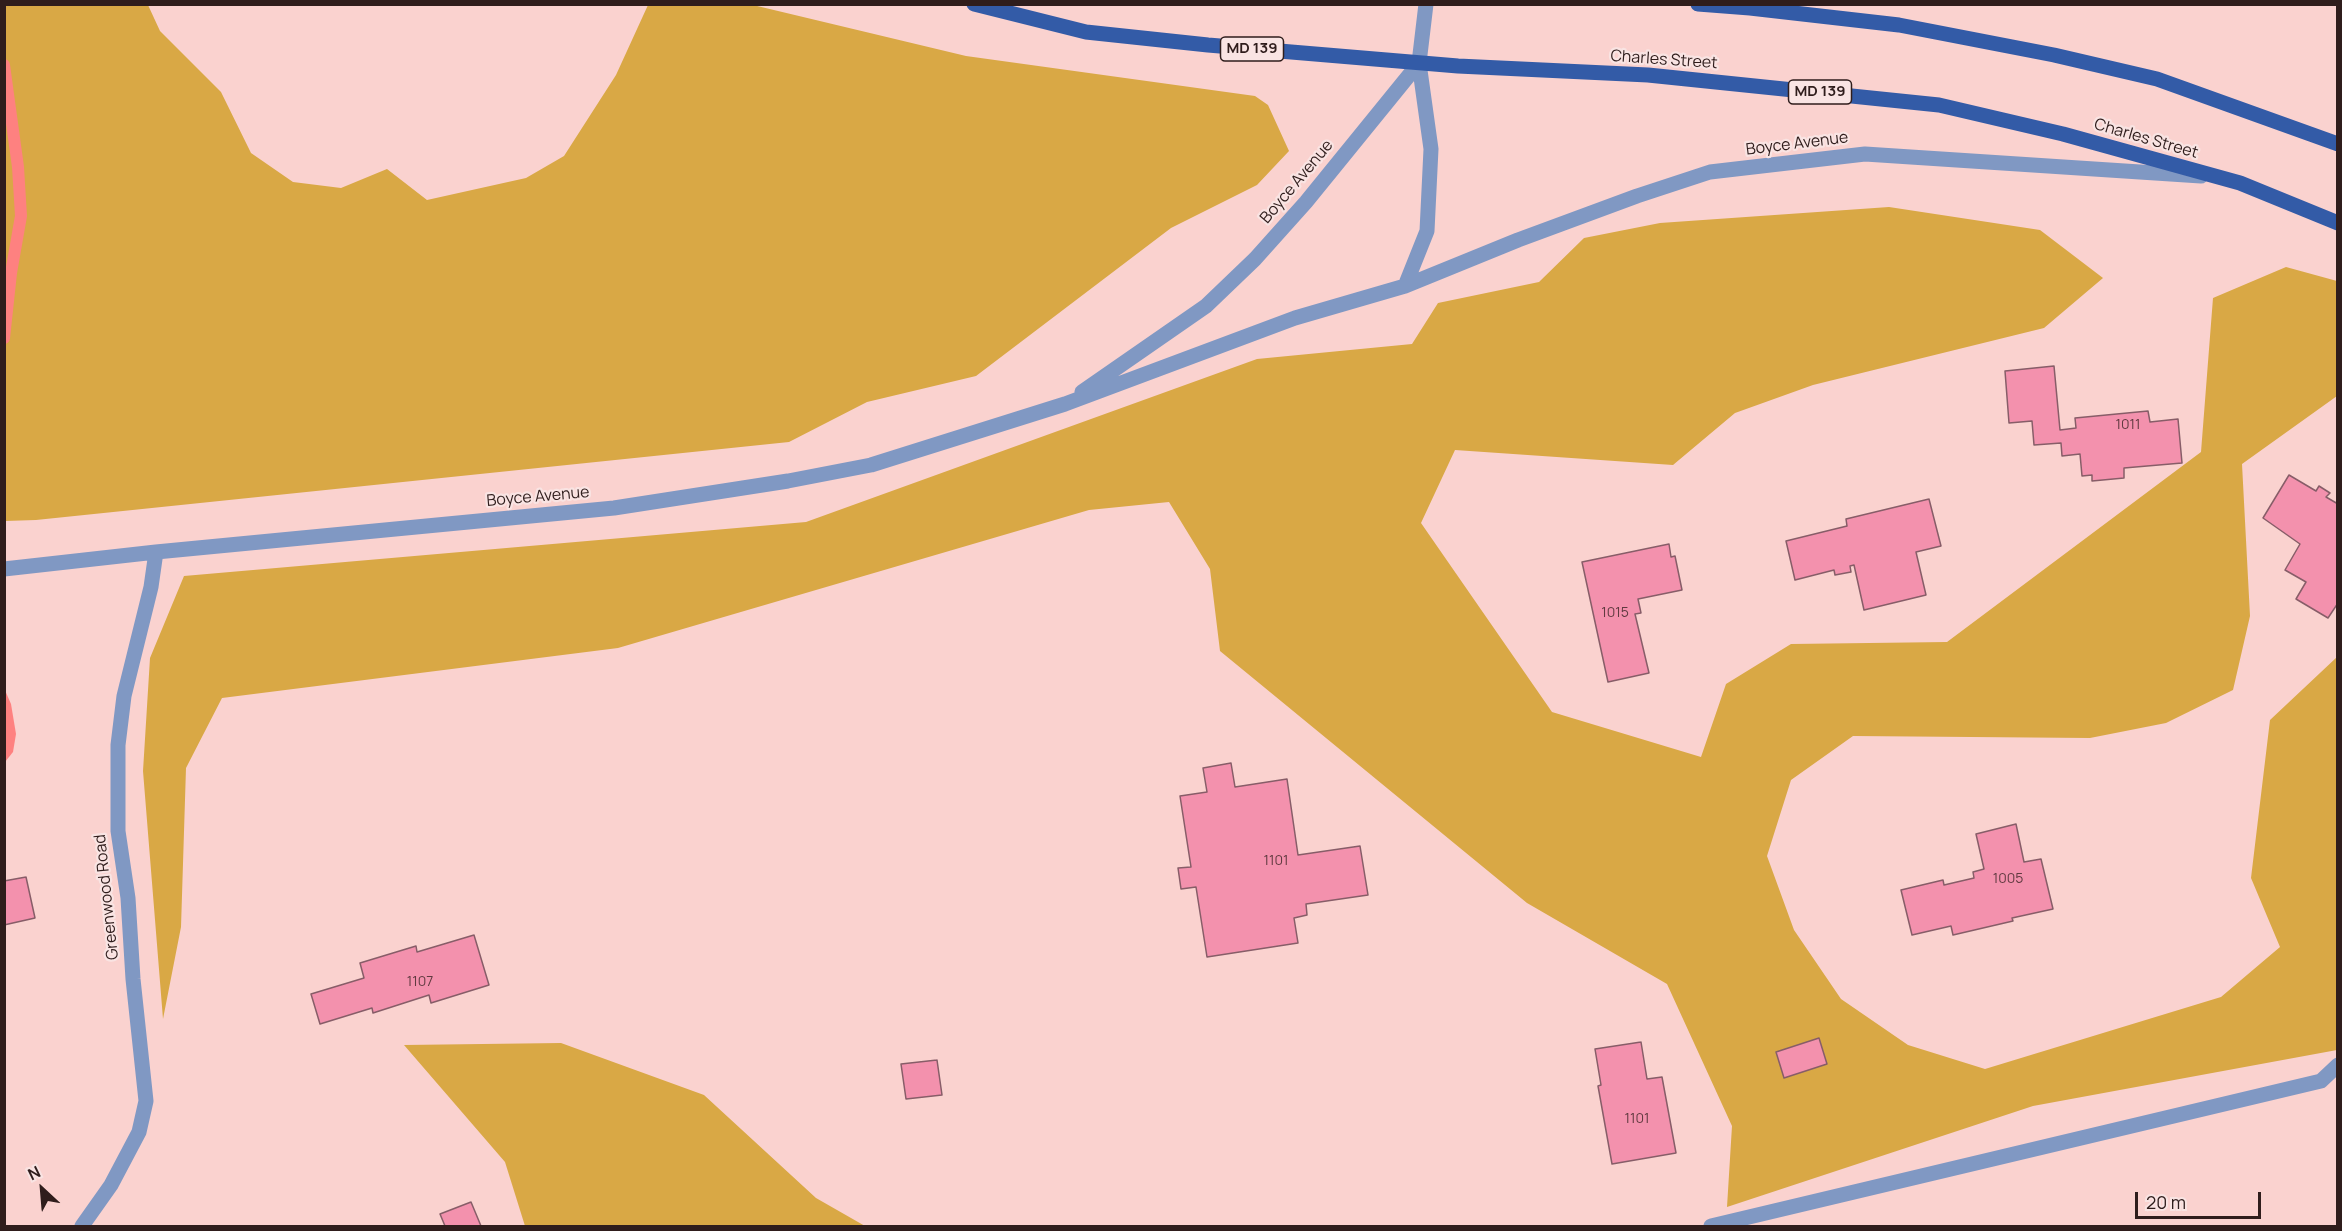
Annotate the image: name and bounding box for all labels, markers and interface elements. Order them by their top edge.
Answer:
road number: MD 139 [1220,37,1284,61]
street label: Charles Street [1610,47,1718,73]
road number: MD 139 [1788,80,1852,104]
street label: Charles Street [2092,115,2200,163]
street label: Boyce Avenue [1745,128,1849,160]
street label: Boyce Avenue [1257,136,1337,228]
house number: 1011 [2116,417,2140,433]
street label: Boyce Avenue [486,483,590,511]
house number: 1015 [1601,605,1629,621]
street label: Greenwood Road [91,833,123,961]
house number: 1101 [1264,853,1288,869]
house number: 1005 [1993,871,2023,887]
house number: 1107 [407,974,433,990]
house number: 1101 [1625,1111,1649,1127]
north arrow [12,1159,72,1219]
text: N [24,1160,44,1185]
scale bar [2138,1180,2264,1218]
text: 20 m [2146,1190,2186,1214]

